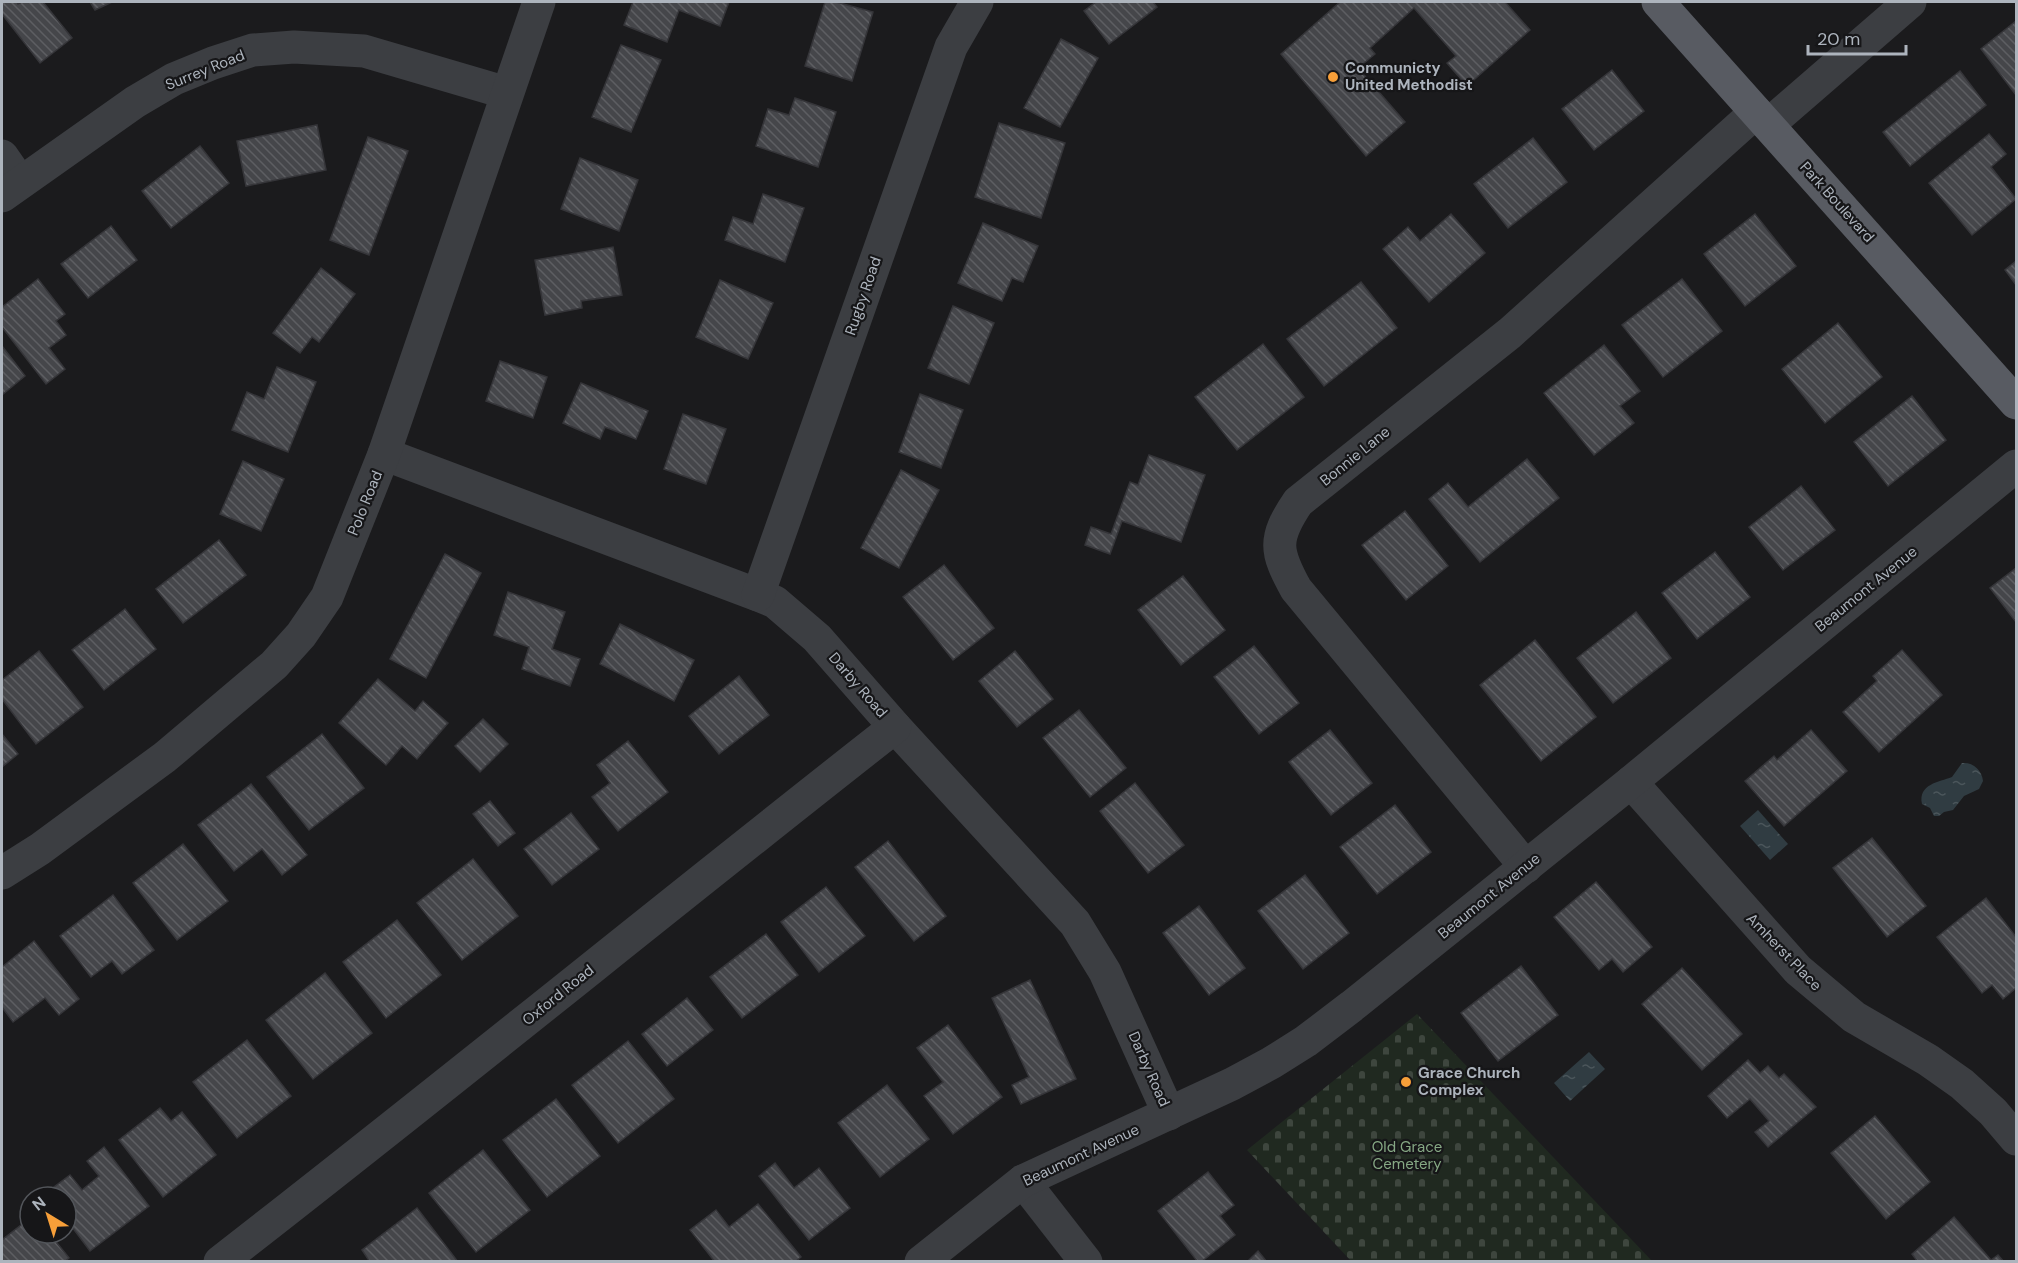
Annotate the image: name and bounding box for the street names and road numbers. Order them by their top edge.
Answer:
street label: Surrey Road [163,45,247,95]
street label: Park Boulevard [1795,157,1879,247]
street label: Rugby Road [840,254,886,338]
street label: Bonnie Lane [1316,422,1394,490]
street label: Polo Road [343,468,387,538]
street label: Beaumont Avenue [1811,542,1921,636]
street label: Darby Road [824,648,892,722]
street label: Beaumont Avenue [1434,849,1544,943]
street label: Amherst Place [1742,909,1826,995]
street label: Oxford Road [518,960,598,1030]
street label: Darby Road [1124,1028,1174,1110]
street label: Beaumont Avenue [1020,1119,1142,1191]

